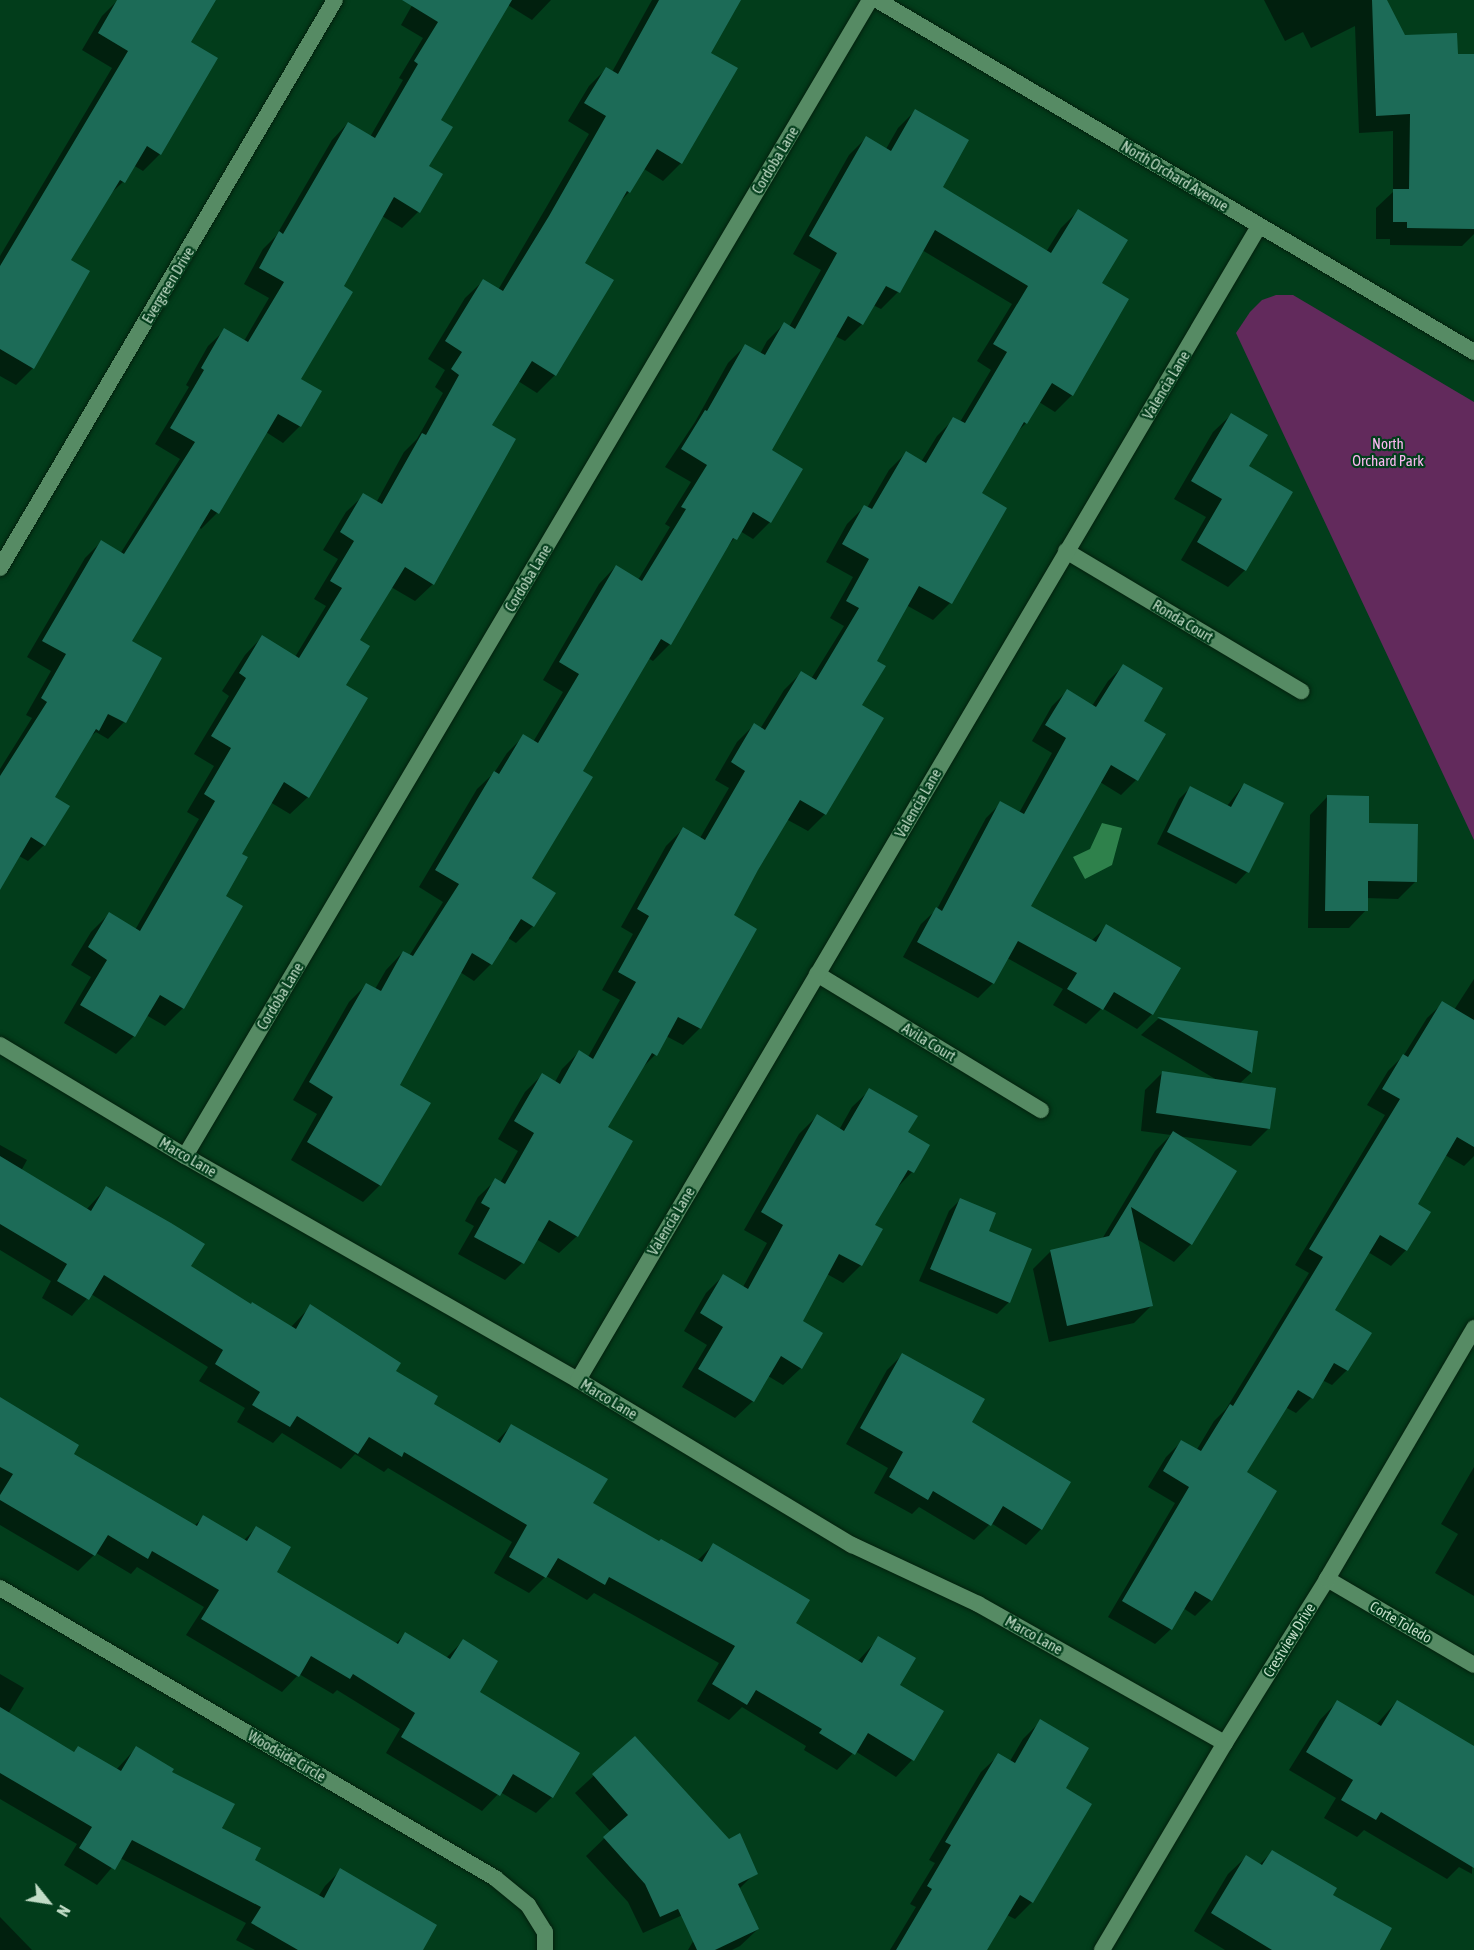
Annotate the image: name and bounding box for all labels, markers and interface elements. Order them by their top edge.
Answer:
street label: Cordoba Lane [748,123,802,197]
street label: North Orchard Avenue [1118,137,1232,215]
street label: Evergreen Drive [138,243,198,327]
street label: Valencia Lane [1139,348,1193,422]
park label: North Orchard Park [1352,434,1424,469]
street label: Cordoba Lane [501,541,555,615]
street label: Ronda Court [1149,596,1217,646]
street label: Valencia Lane [891,765,945,841]
street label: Cordoba Lane [253,959,307,1033]
street label: Avila Court [899,1019,959,1065]
street label: Marco Lane [156,1133,220,1181]
street label: Valencia Lane [644,1184,698,1258]
street label: Marco Lane [577,1375,641,1423]
street label: Corte Toledo [1367,1597,1435,1647]
street label: Crestview Drive [1259,1600,1319,1680]
street label: Marco Lane [1002,1612,1066,1658]
street label: Woodside Circle [245,1726,329,1786]
north arrow [18,1872,78,1932]
text: N [53,1902,74,1920]

